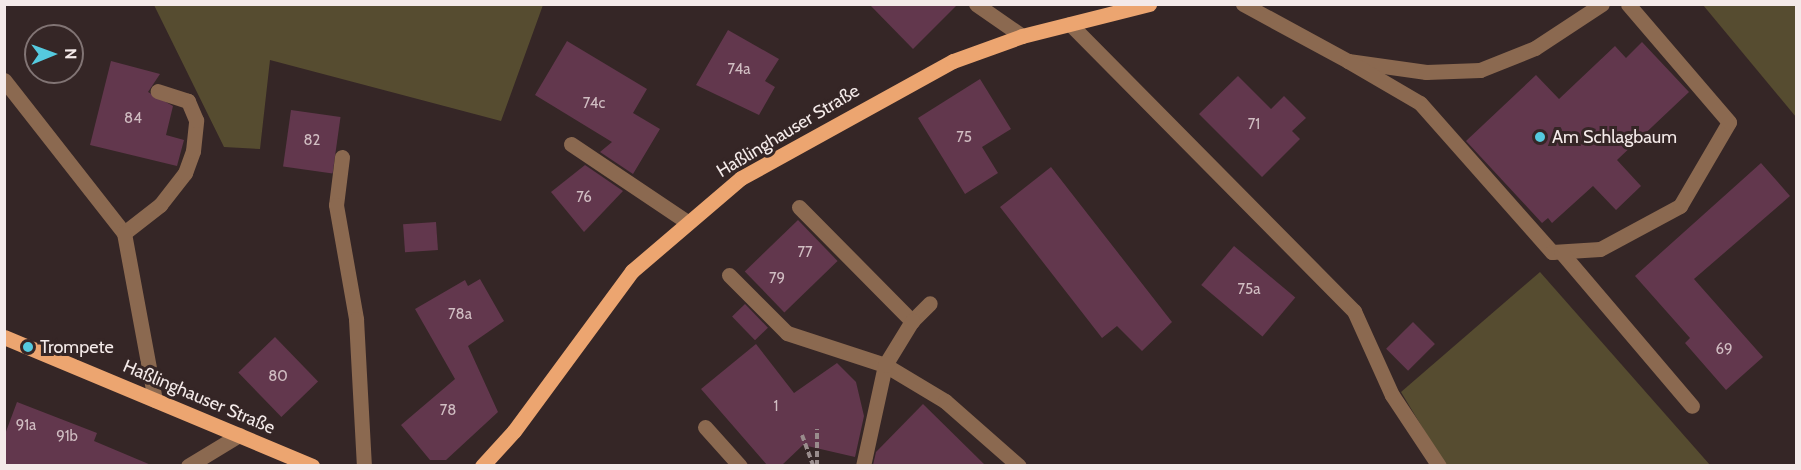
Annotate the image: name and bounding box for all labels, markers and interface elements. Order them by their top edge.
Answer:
north arrow [24,24,84,84]
text: N [61,48,80,60]
house number: 74a [728,61,750,79]
street label: Haßlinghauser Straße [713,80,863,182]
house number: 74c [583,95,605,113]
house number: 84 [124,110,142,128]
house number: 71 [1248,116,1260,134]
place label: Am Schlagbaum [1552,126,1677,148]
house number: 75 [956,129,972,147]
marker: Am Schlagbaum [1533,130,1547,144]
house number: 82 [304,132,320,150]
house number: 76 [576,189,592,207]
house number: 77 [797,244,813,262]
house number: 79 [769,270,785,288]
house number: 75a [1238,281,1260,299]
house number: 78a [448,306,472,324]
place label: Trompete [40,336,114,358]
marker: Trompete [21,340,35,354]
house number: 69 [1715,341,1733,359]
street label: Haßlinghauser Straße [120,355,278,439]
house number: 80 [268,368,288,386]
house number: 1 [774,398,778,416]
house number: 78 [440,402,456,420]
house number: 91a [16,417,36,435]
house number: 91b [56,428,78,446]

